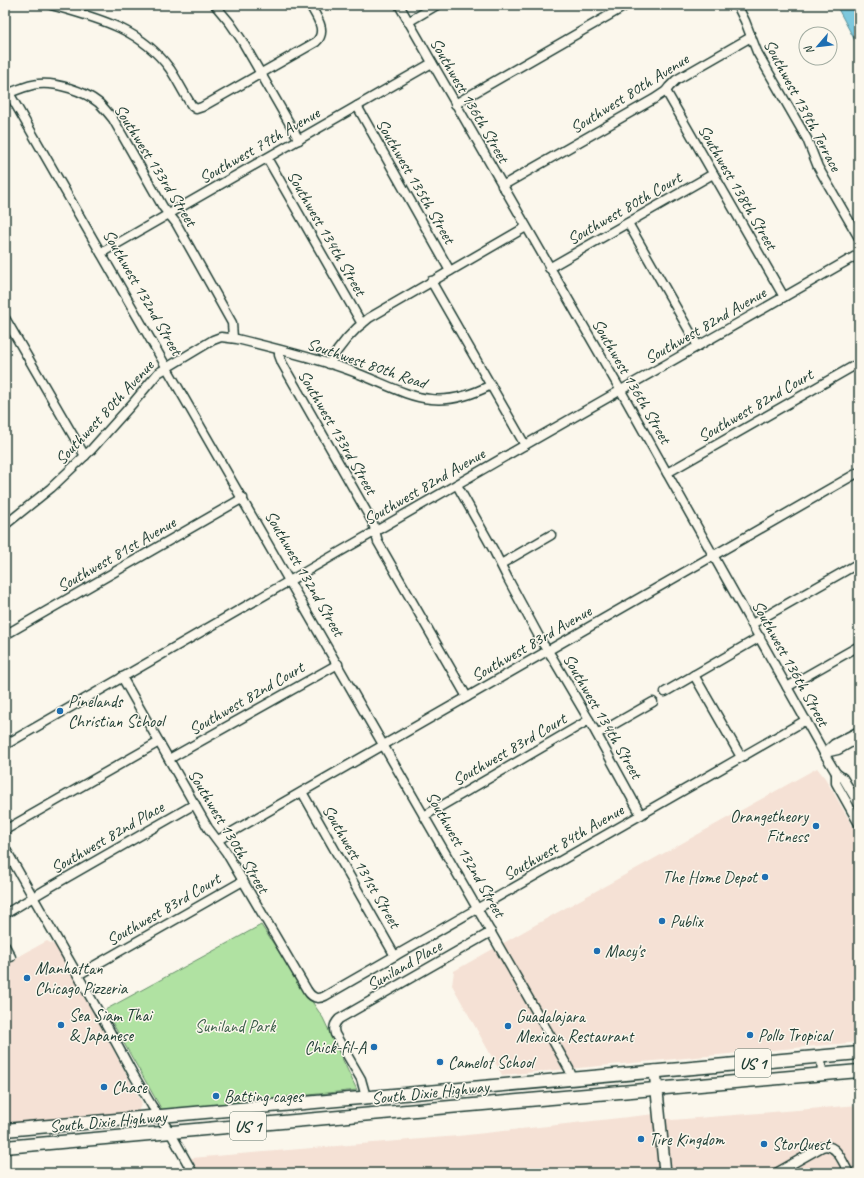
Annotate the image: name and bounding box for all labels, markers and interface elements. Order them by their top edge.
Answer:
north arrow [798,26,838,66]
street label: Southwest 136th Street [425,34,515,168]
street label: Southwest 139th Terrace [759,36,847,176]
text: N [800,42,817,57]
street label: Southwest 80th Avenue [566,48,694,138]
street label: Southwest 133rd Street [110,100,203,232]
street label: Southwest 79th Avenue [195,102,324,188]
street label: Southwest 135th Street [371,115,461,249]
street label: Southwest 138th Street [693,121,783,255]
street label: Southwest 80th Court [563,166,687,250]
street label: Southwest 134th Street [282,167,372,301]
street label: Southwest 132nd Street [98,226,188,361]
street label: Southwest 82nd Avenue [641,281,771,369]
street label: Southwest 136th Street [587,315,677,449]
street label: Southwest 80th Road [304,333,431,394]
street label: Southwest 80th Avenue [50,355,159,469]
street label: Southwest 82nd Court [694,363,819,447]
street label: Southwest 133rd Street [293,366,383,500]
street label: Southwest 82nd Avenue [360,442,490,530]
street label: Southwest 132nd Street [260,507,350,642]
street label: Southwest 81st Avenue [53,511,181,597]
street label: Southwest 136th Street [747,597,835,732]
street label: Southwest 83rd Avenue [468,600,596,686]
street label: Southwest 134th Street [558,650,648,784]
street label: Southwest 82nd Court [185,656,310,740]
place label: Pinelands Christian School [68,691,167,732]
marker: Pinelands Christian School [55,706,65,716]
street label: Southwest 83rd Court [449,707,572,790]
street label: Southwest 130th Street [183,766,275,899]
street label: Southwest 132nd Street [421,788,511,923]
street label: Southwest 82nd Place [47,796,169,878]
street label: Southwest 84th Avenue [499,799,628,885]
street label: Southwest 131st Street [318,801,407,934]
place label: Orangetheory Fitness [730,806,810,847]
marker: Orangetheory Fitness [811,821,821,831]
street label: Southwest 83rd Court [103,867,226,950]
place label: The Home Depot [662,867,759,888]
marker: The Home Depot [760,872,770,882]
place label: Publix [670,911,704,932]
marker: Publix [657,916,667,926]
street label: Suniland Place [363,935,447,995]
place label: Macy's [605,941,646,962]
marker: Macy's [592,946,602,956]
place label: Manhattan Chicago Pizzeria [35,958,129,999]
marker: Manhattan Chicago Pizzeria [22,973,32,983]
place label: Sea Siam Thai & Japanese [69,1005,154,1046]
place label: Guadalajara Mexican Restaurant [516,1006,636,1047]
park label: Suniland Park [195,1016,277,1037]
marker: Sea Siam Thai & Japanese [56,1020,66,1030]
marker: Guadalajara Mexican Restaurant [503,1021,513,1031]
place label: Pollo Tropical [758,1025,834,1046]
marker: Pollo Tropical [745,1030,755,1040]
place label: Chick-fil-A [304,1037,367,1058]
marker: Chick-fil-A [369,1042,379,1052]
road number: US 1 [735,1049,771,1077]
place label: Camelot School [448,1052,537,1073]
marker: Camelot School [435,1057,445,1067]
street label: South Dixie Highway [370,1076,491,1109]
place label: Chase [112,1077,148,1098]
marker: Chase [99,1082,109,1092]
place label: Batting cages [224,1086,305,1107]
marker: Batting cages [211,1091,221,1101]
street label: South Dixie Highway [49,1106,169,1137]
road number: US 1 [230,1112,266,1140]
place label: Tire Kingdom [649,1129,726,1150]
marker: Tire Kingdom [636,1134,646,1144]
place label: StorQuest [772,1134,832,1155]
marker: StorQuest [759,1139,769,1149]

